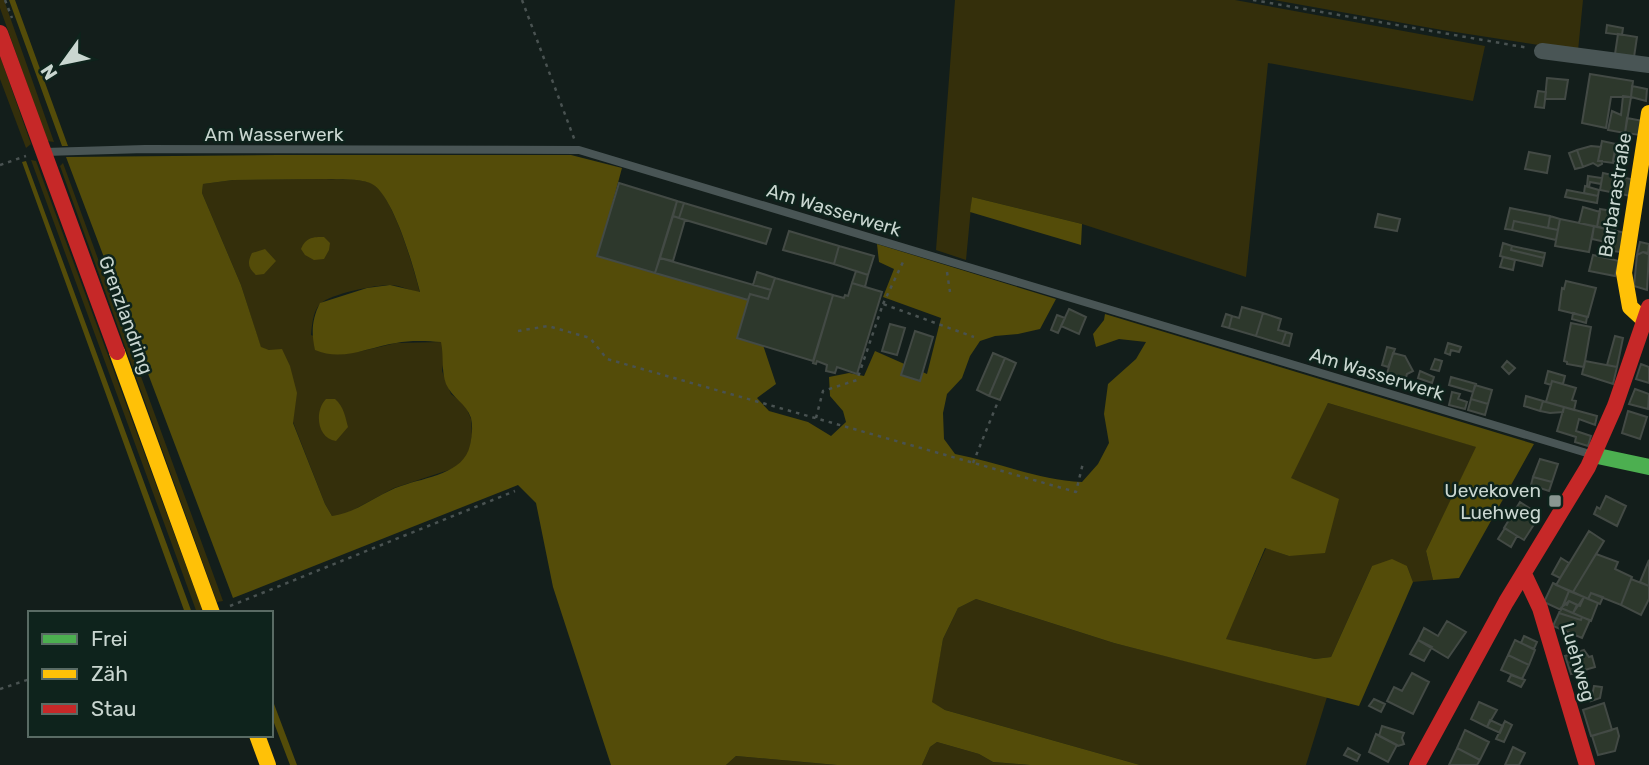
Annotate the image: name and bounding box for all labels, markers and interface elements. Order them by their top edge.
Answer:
north arrow [28,28,98,98]
text: N [36,60,63,84]
street label: Am Wasserwerk [204,123,344,146]
street label: Barbarastraße [1594,131,1636,259]
street label: Am Wasserwerk [764,179,904,241]
street label: Grenzlandring [94,253,158,377]
street label: Am Wasserwerk [1307,343,1447,405]
place label: Uevekoven Luehweg [1444,479,1541,524]
marker: Uevekoven Luehweg [1547,493,1563,509]
legend [28,611,273,737]
street label: Luehweg [1556,620,1600,704]
text: Frei [91,626,128,651]
text: Zäh [91,661,128,686]
text: Stau [91,696,137,721]

